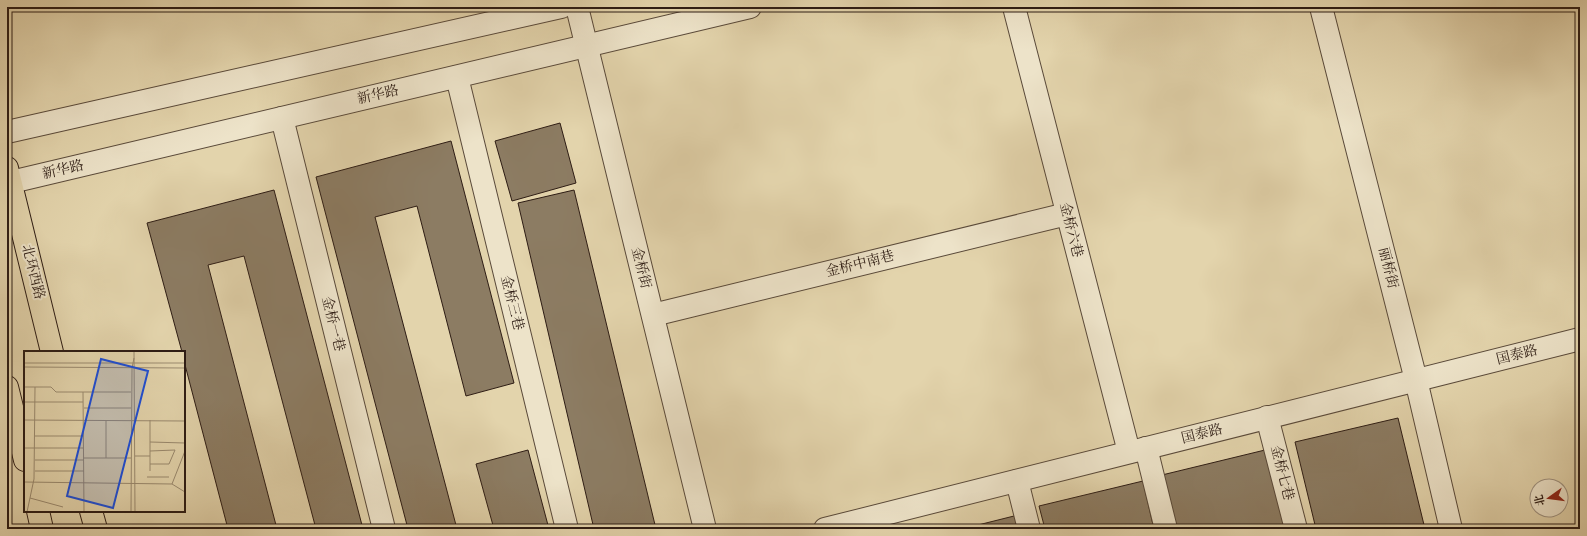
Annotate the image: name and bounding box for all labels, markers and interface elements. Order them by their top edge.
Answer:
street label: 新华路 [356,82,400,107]
street label: 新华路 [41,157,85,182]
street label: 金桥六巷 [1057,201,1086,259]
street label: 北环西路 [19,243,48,301]
street label: 金桥街 [629,246,654,290]
street label: 丽桥街 [1376,246,1401,290]
street label: 金桥中南巷 [824,248,896,279]
street label: 金桥三巷 [498,274,527,332]
street label: 金桥一巷 [319,295,348,353]
street label: 国泰路 [1495,342,1539,367]
inset map [24,351,185,512]
street label: 国泰路 [1180,421,1224,446]
street label: 金桥七巷 [1268,444,1297,502]
north arrow [1529,478,1569,518]
text: 北 [1533,493,1547,507]

